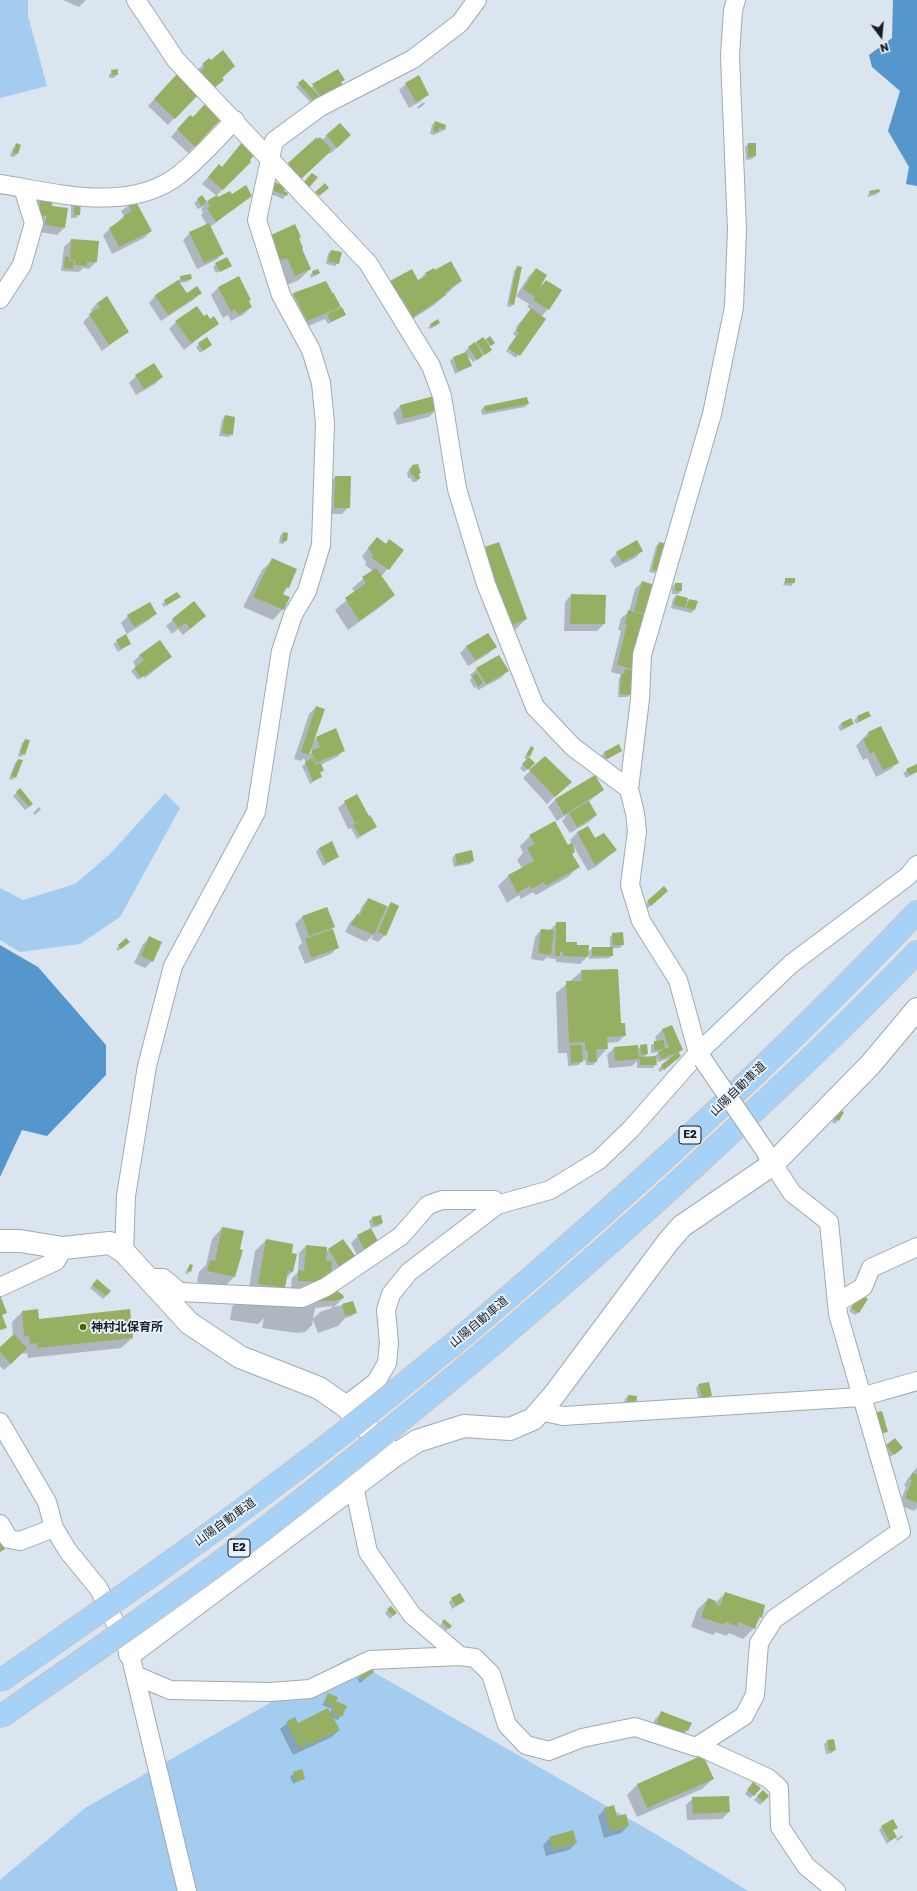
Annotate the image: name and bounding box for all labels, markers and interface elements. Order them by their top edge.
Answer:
north arrow [861,16,901,56]
text: N [879,41,890,55]
street label: 山陽自動車道 [707,1059,769,1119]
road number: E2 [679,1126,701,1144]
street label: 山陽自動車道 [447,1293,511,1351]
place label: 神村北保育所 [91,1320,163,1334]
marker: 神村北保育所 [78,1322,88,1332]
street label: 山陽自動車道 [192,1495,258,1549]
road number: E2 [228,1539,250,1557]

